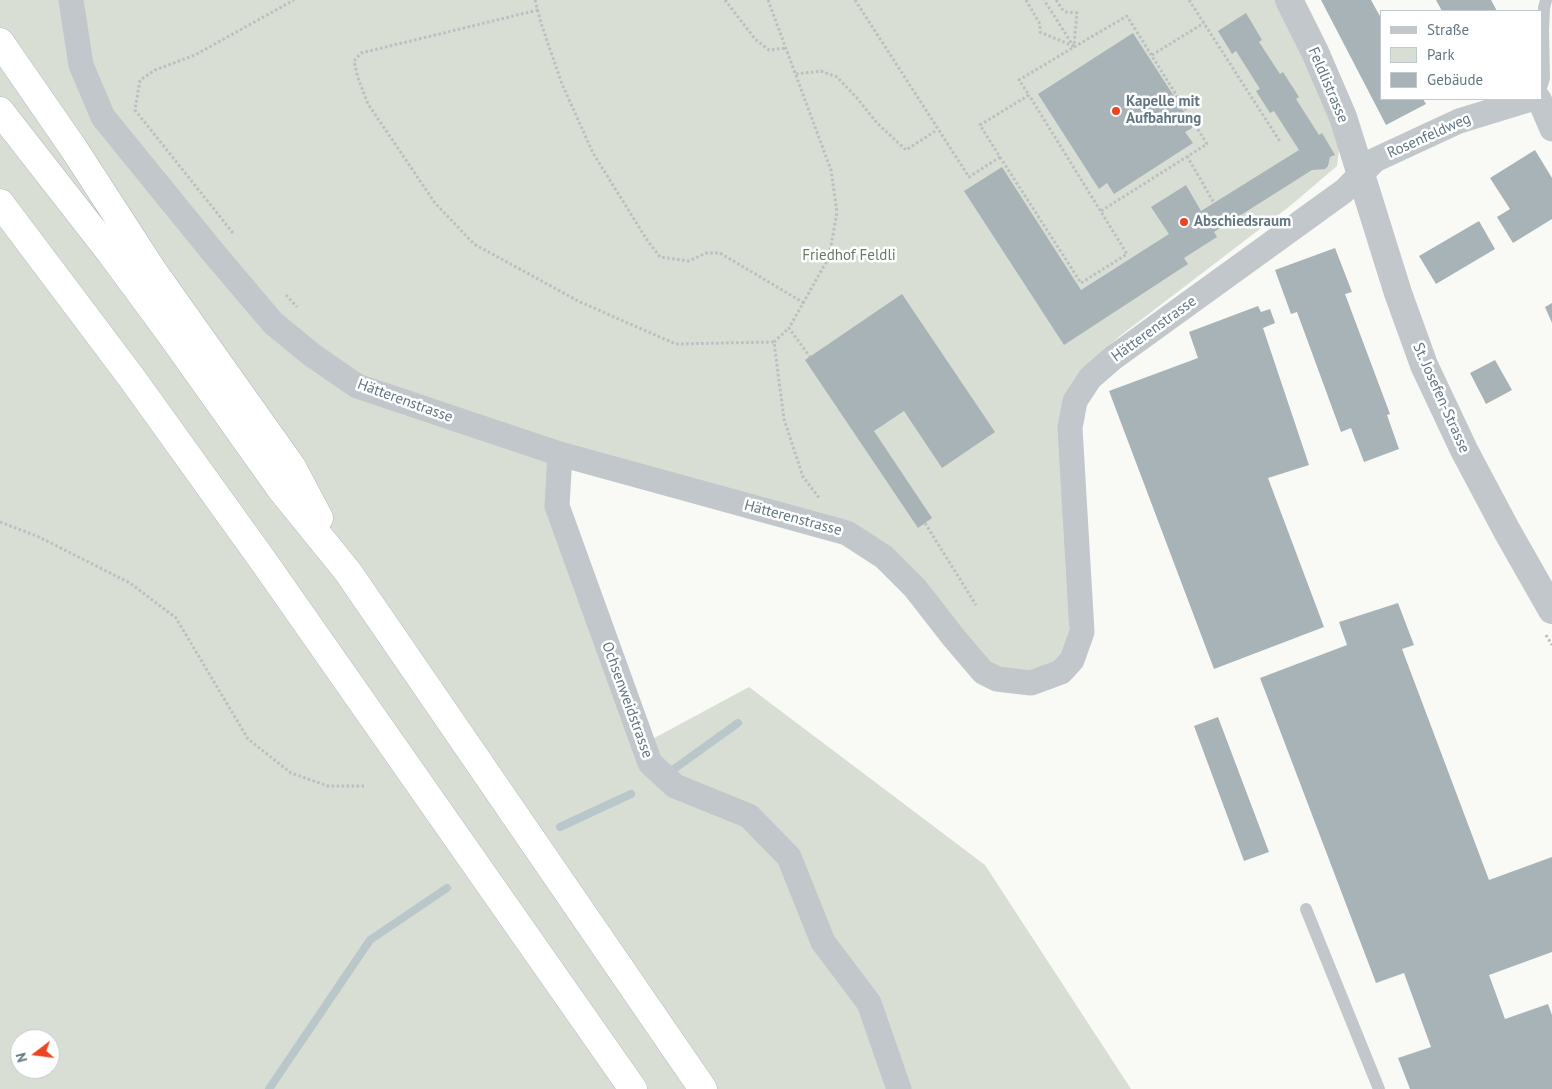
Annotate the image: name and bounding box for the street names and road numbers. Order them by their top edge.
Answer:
street label: Feldlistrasse [1304,44,1352,126]
street label: Rosenfeldweg [1384,110,1474,162]
street label: Hätterenstrasse [1108,292,1200,366]
street label: St. Josefen-Strasse [1409,340,1473,456]
street label: Hätterenstrasse [355,375,455,427]
street label: Hätterenstrasse [742,496,844,540]
street label: Ochsenweidstrasse [598,640,656,760]

